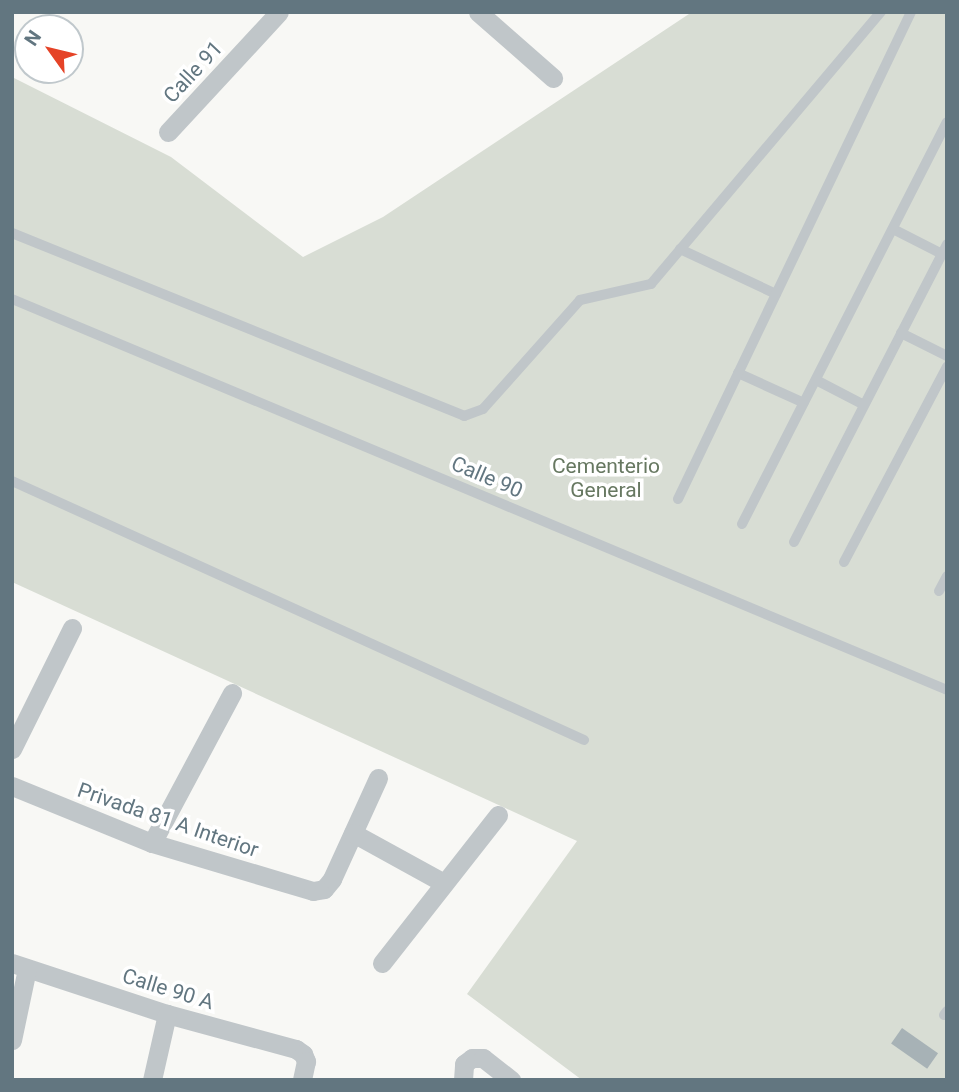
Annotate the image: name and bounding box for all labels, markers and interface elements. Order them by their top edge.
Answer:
north arrow [14,14,84,84]
text: N [20,26,46,50]
street label: Calle 91 [158,36,228,108]
street label: Calle 90 [447,451,527,503]
park label: Cementerio General [552,453,660,503]
street label: Privada 81 A Interior [74,777,262,863]
street label: Calle 90 A [119,963,217,1015]

